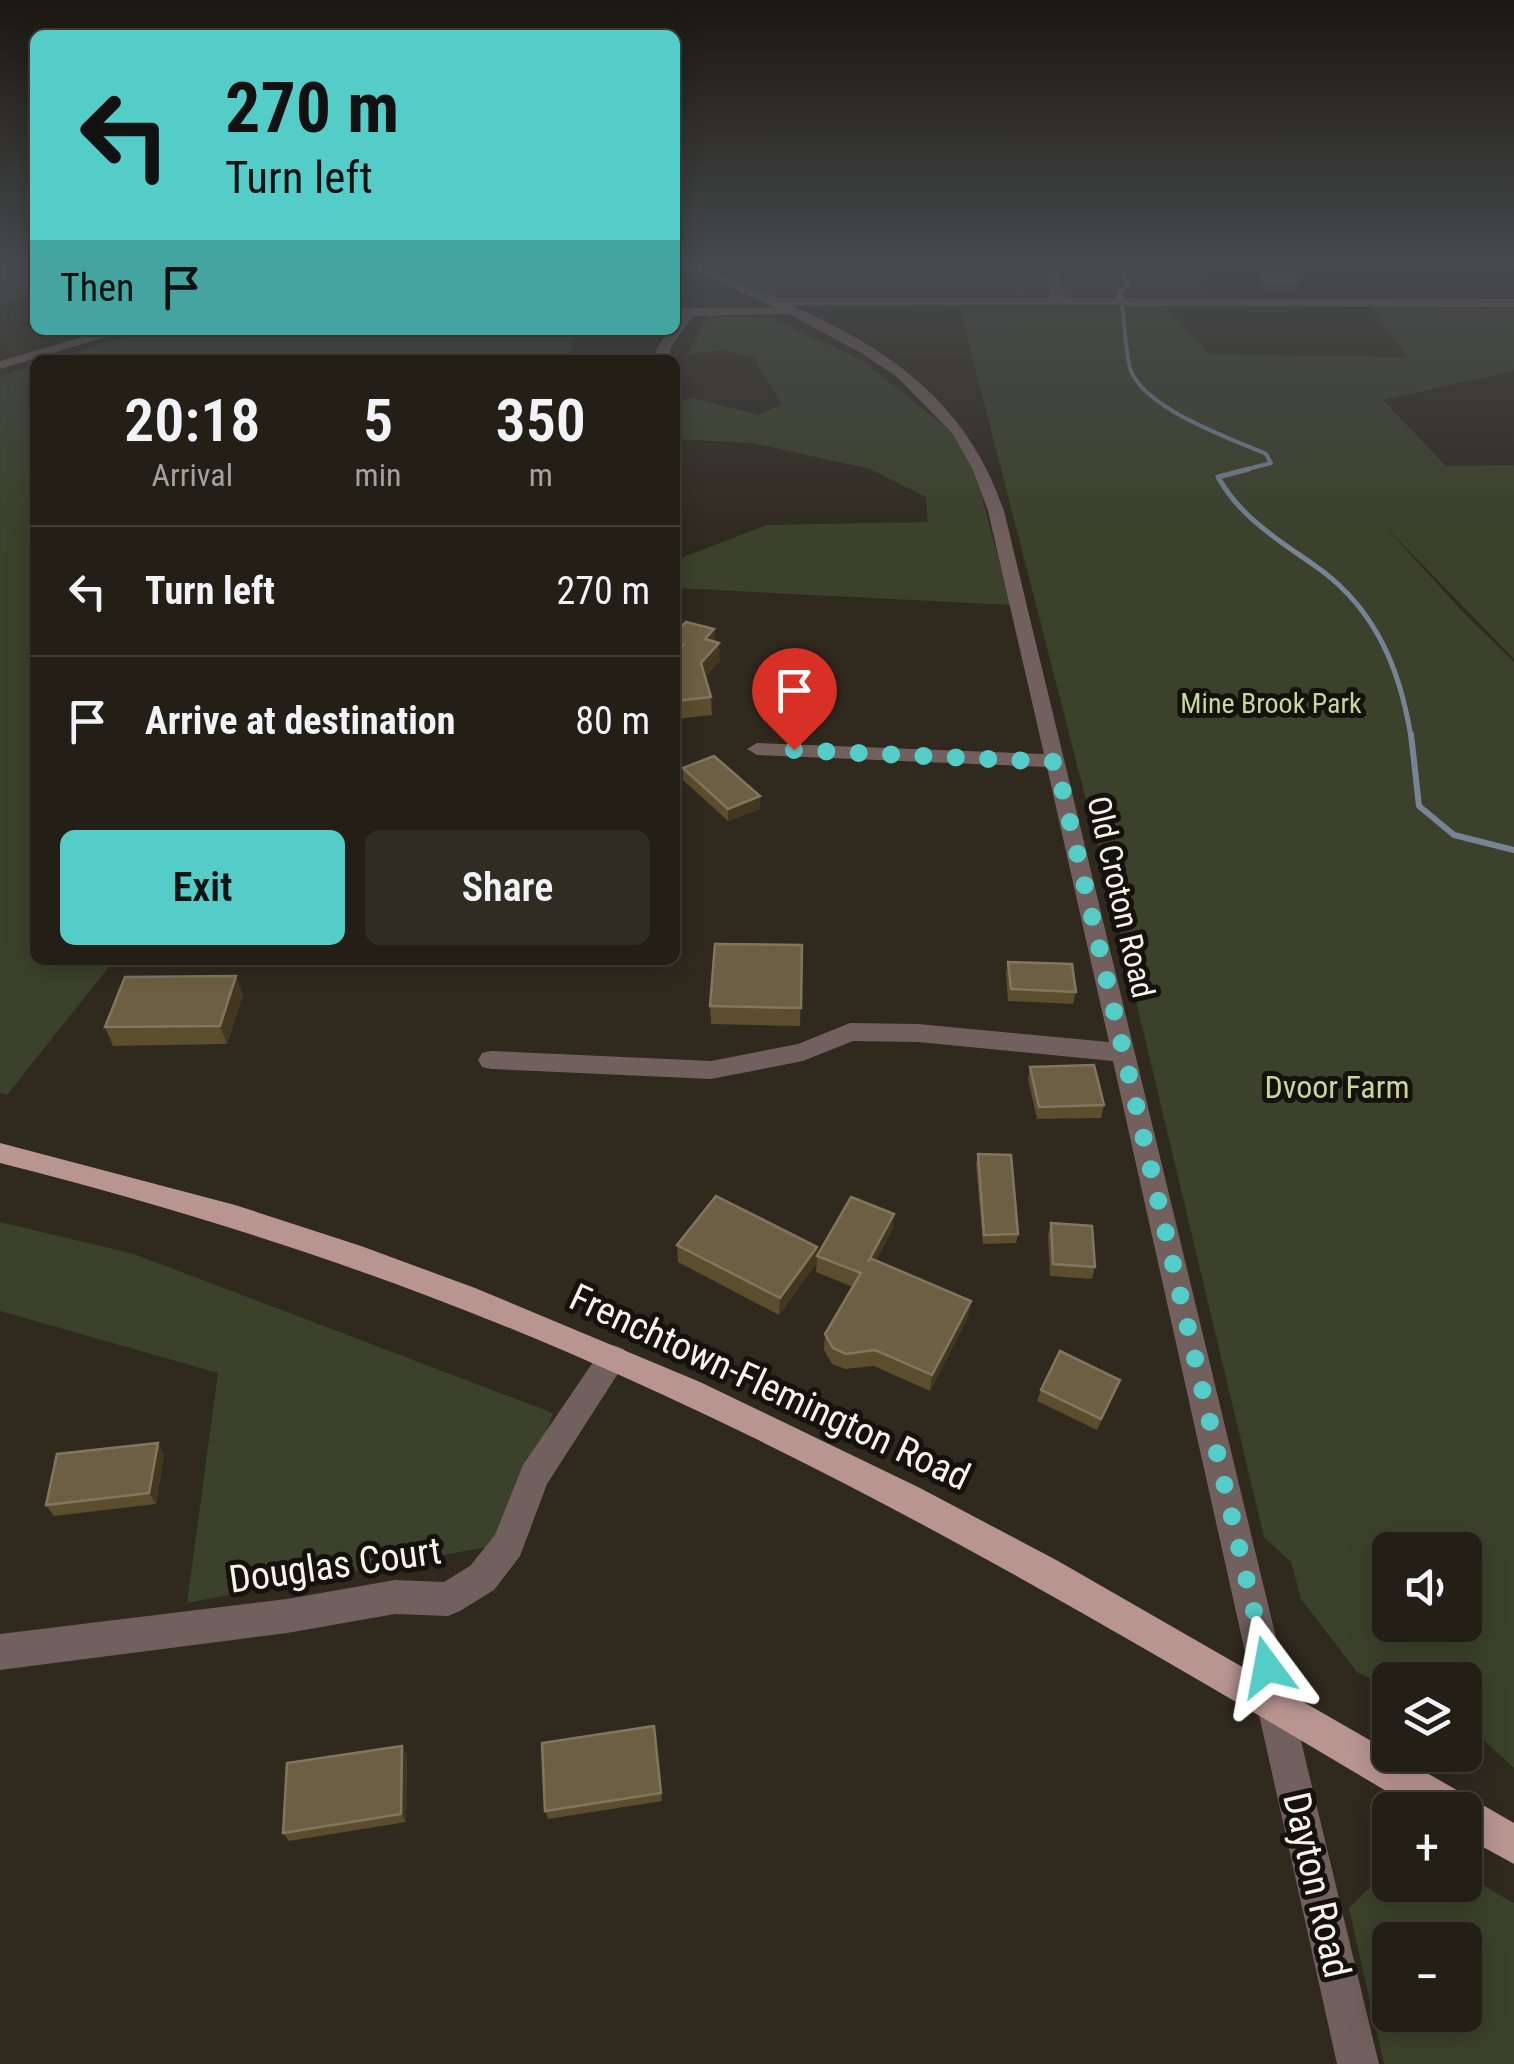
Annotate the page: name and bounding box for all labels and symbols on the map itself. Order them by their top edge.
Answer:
pin [752,648,837,751]
park label: Mine Brook Park [1180,687,1362,720]
street label: Old Croton Road [1079,792,1163,1002]
park label: Dvoor Farm [1265,1068,1409,1106]
street label: Frenchtown-Flemington Road [563,1275,977,1499]
street label: Douglas Court [226,1528,444,1602]
position arrow [1215,1615,1319,1719]
street label: Dayton Road [1274,1788,1360,1982]

